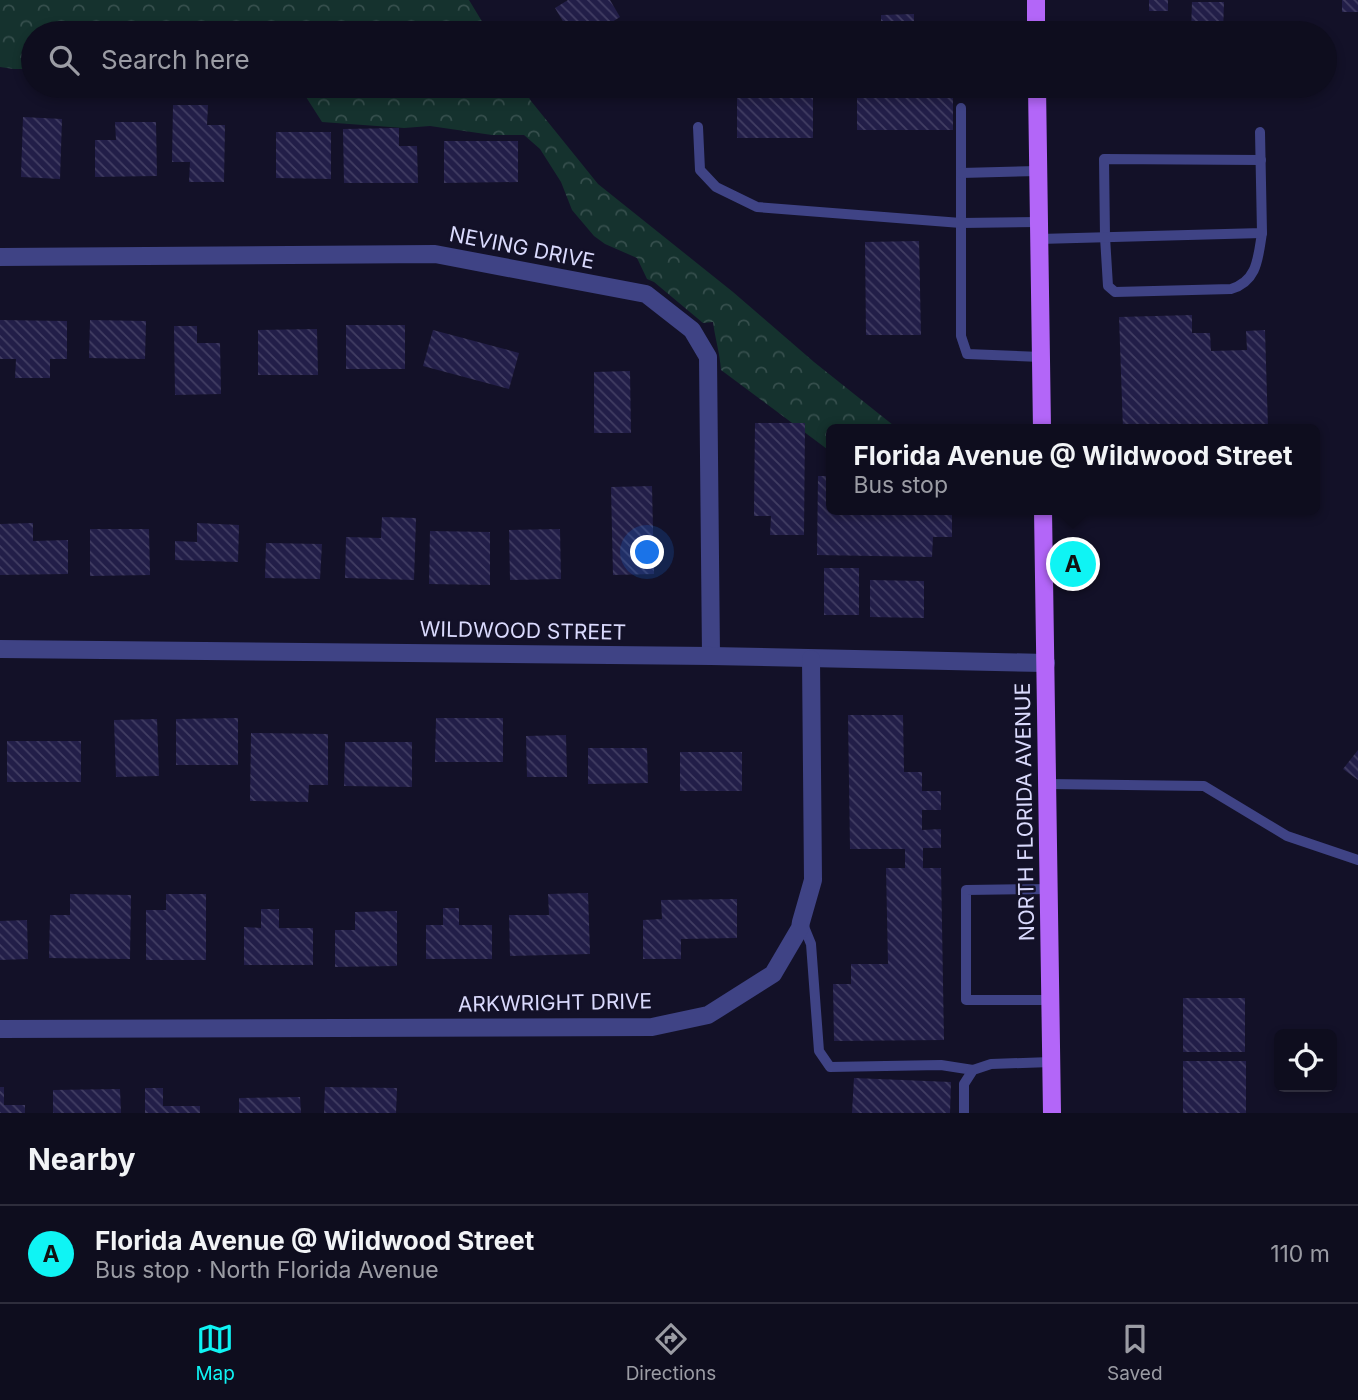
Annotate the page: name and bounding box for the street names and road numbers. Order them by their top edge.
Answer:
street label: NEVING DRIVE [447,221,597,274]
street label: WILDWOOD STREET [420,616,627,645]
street label: NORTH FLORIDA AVENUE [1010,683,1039,941]
street label: ARKWRIGHT DRIVE [458,988,652,1017]

